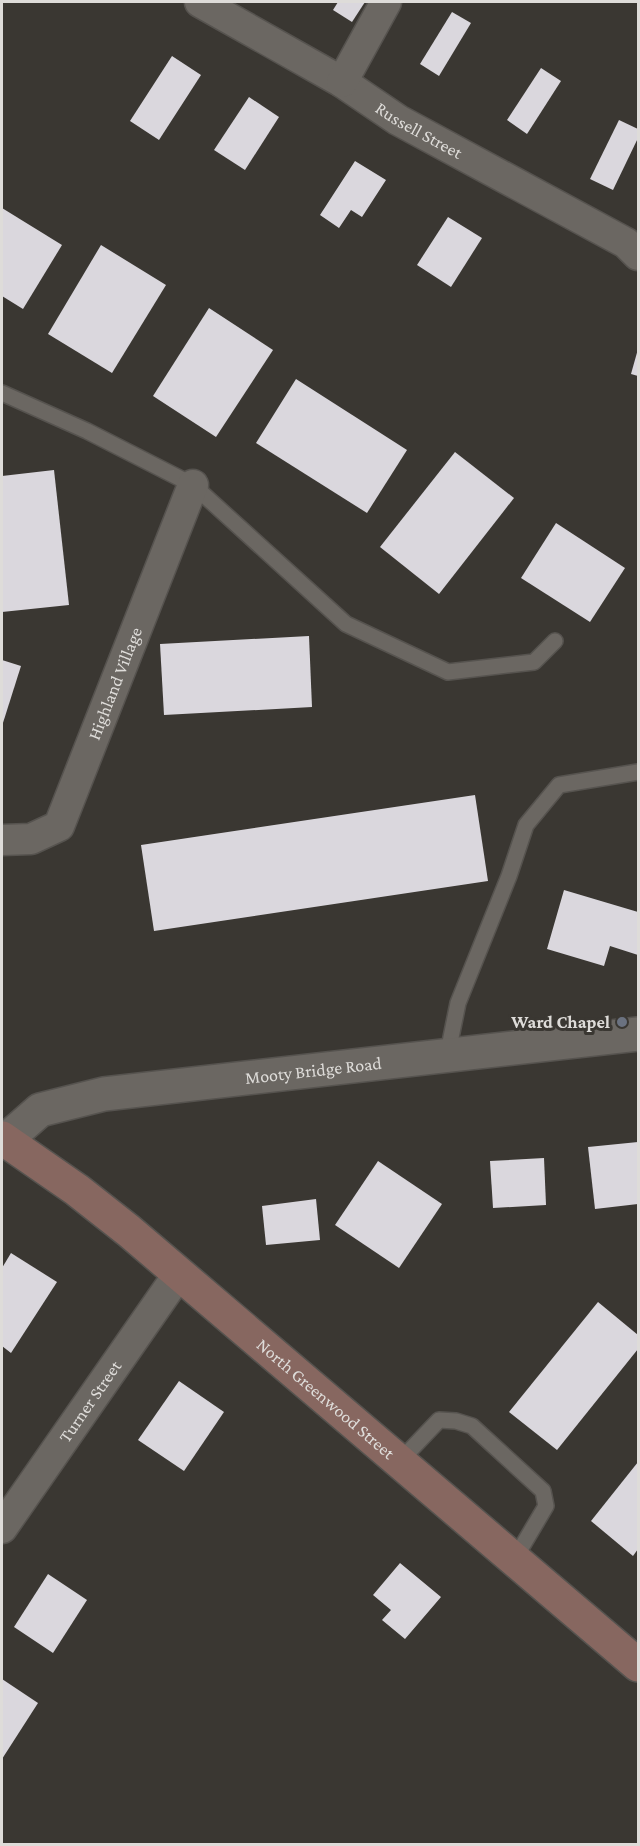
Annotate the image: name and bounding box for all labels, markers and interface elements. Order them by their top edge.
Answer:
street label: Russell Street [372,98,467,163]
street label: Highland Village [84,624,146,743]
place label: Ward Chapel [510,1012,610,1032]
marker: Ward Chapel [615,1015,629,1029]
street label: Mooty Bridge Road [244,1053,383,1088]
street label: North Greenwood Street [253,1334,400,1464]
street label: Turner Street [55,1356,126,1446]

